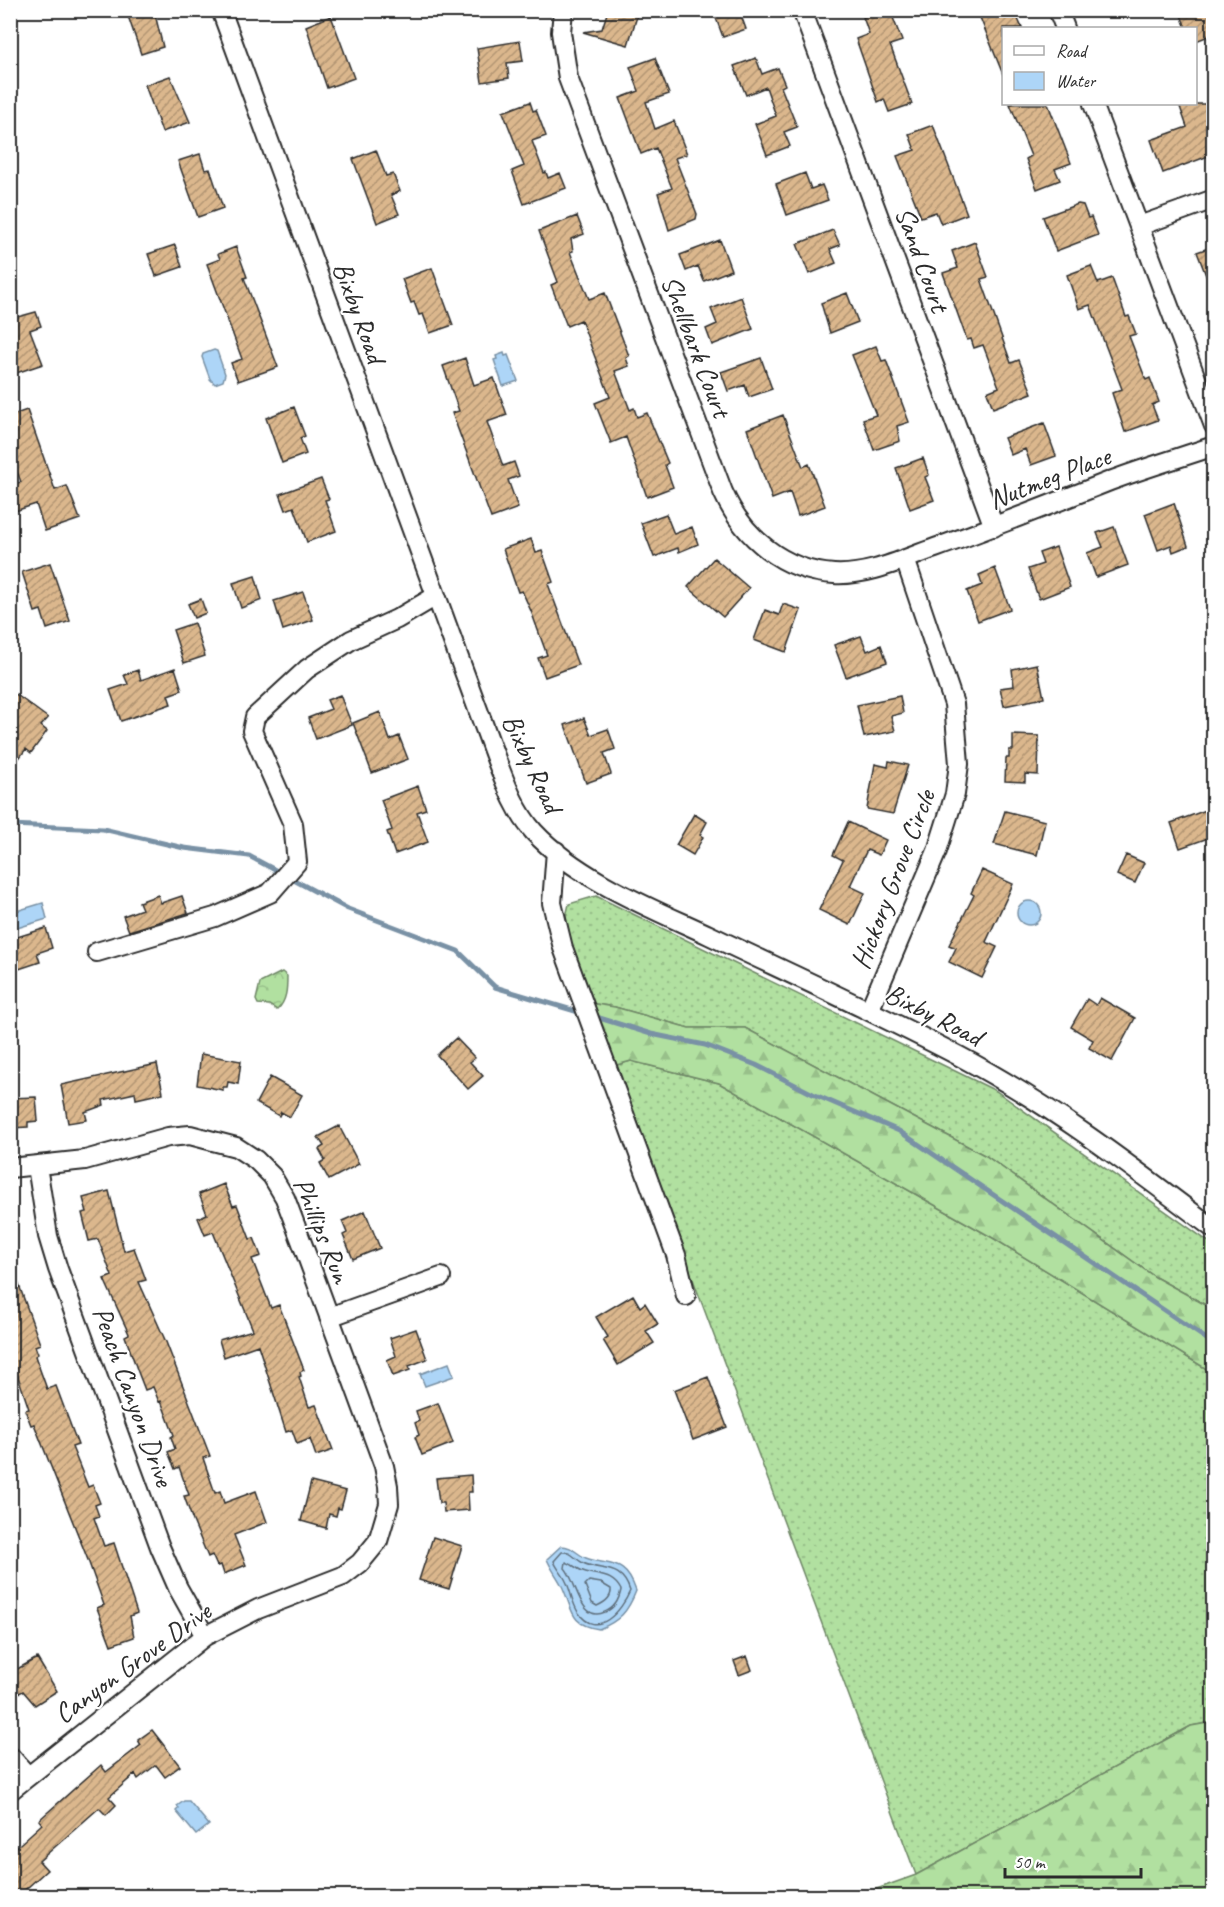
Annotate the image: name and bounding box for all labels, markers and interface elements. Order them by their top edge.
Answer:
legend [1002,27,1197,105]
text: Road [1056,40,1089,62]
text: Water [1056,70,1097,92]
street label: Sand Court [887,202,959,319]
street label: Bixby Road [325,257,395,371]
street label: Shellbark Court [653,270,741,425]
street label: Nutmeg Place [983,438,1117,517]
street label: Bixby Road [495,708,572,822]
street label: Hickory Grove Circle [842,783,943,974]
street label: Bixby Road [879,975,992,1056]
street label: Phillips Run [286,1172,360,1289]
street label: Peach Canyon Drive [85,1302,183,1492]
street label: Canyon Grove Drive [47,1593,219,1731]
scale bar [1005,1841,1142,1879]
text: 50 m [1014,1851,1047,1873]

